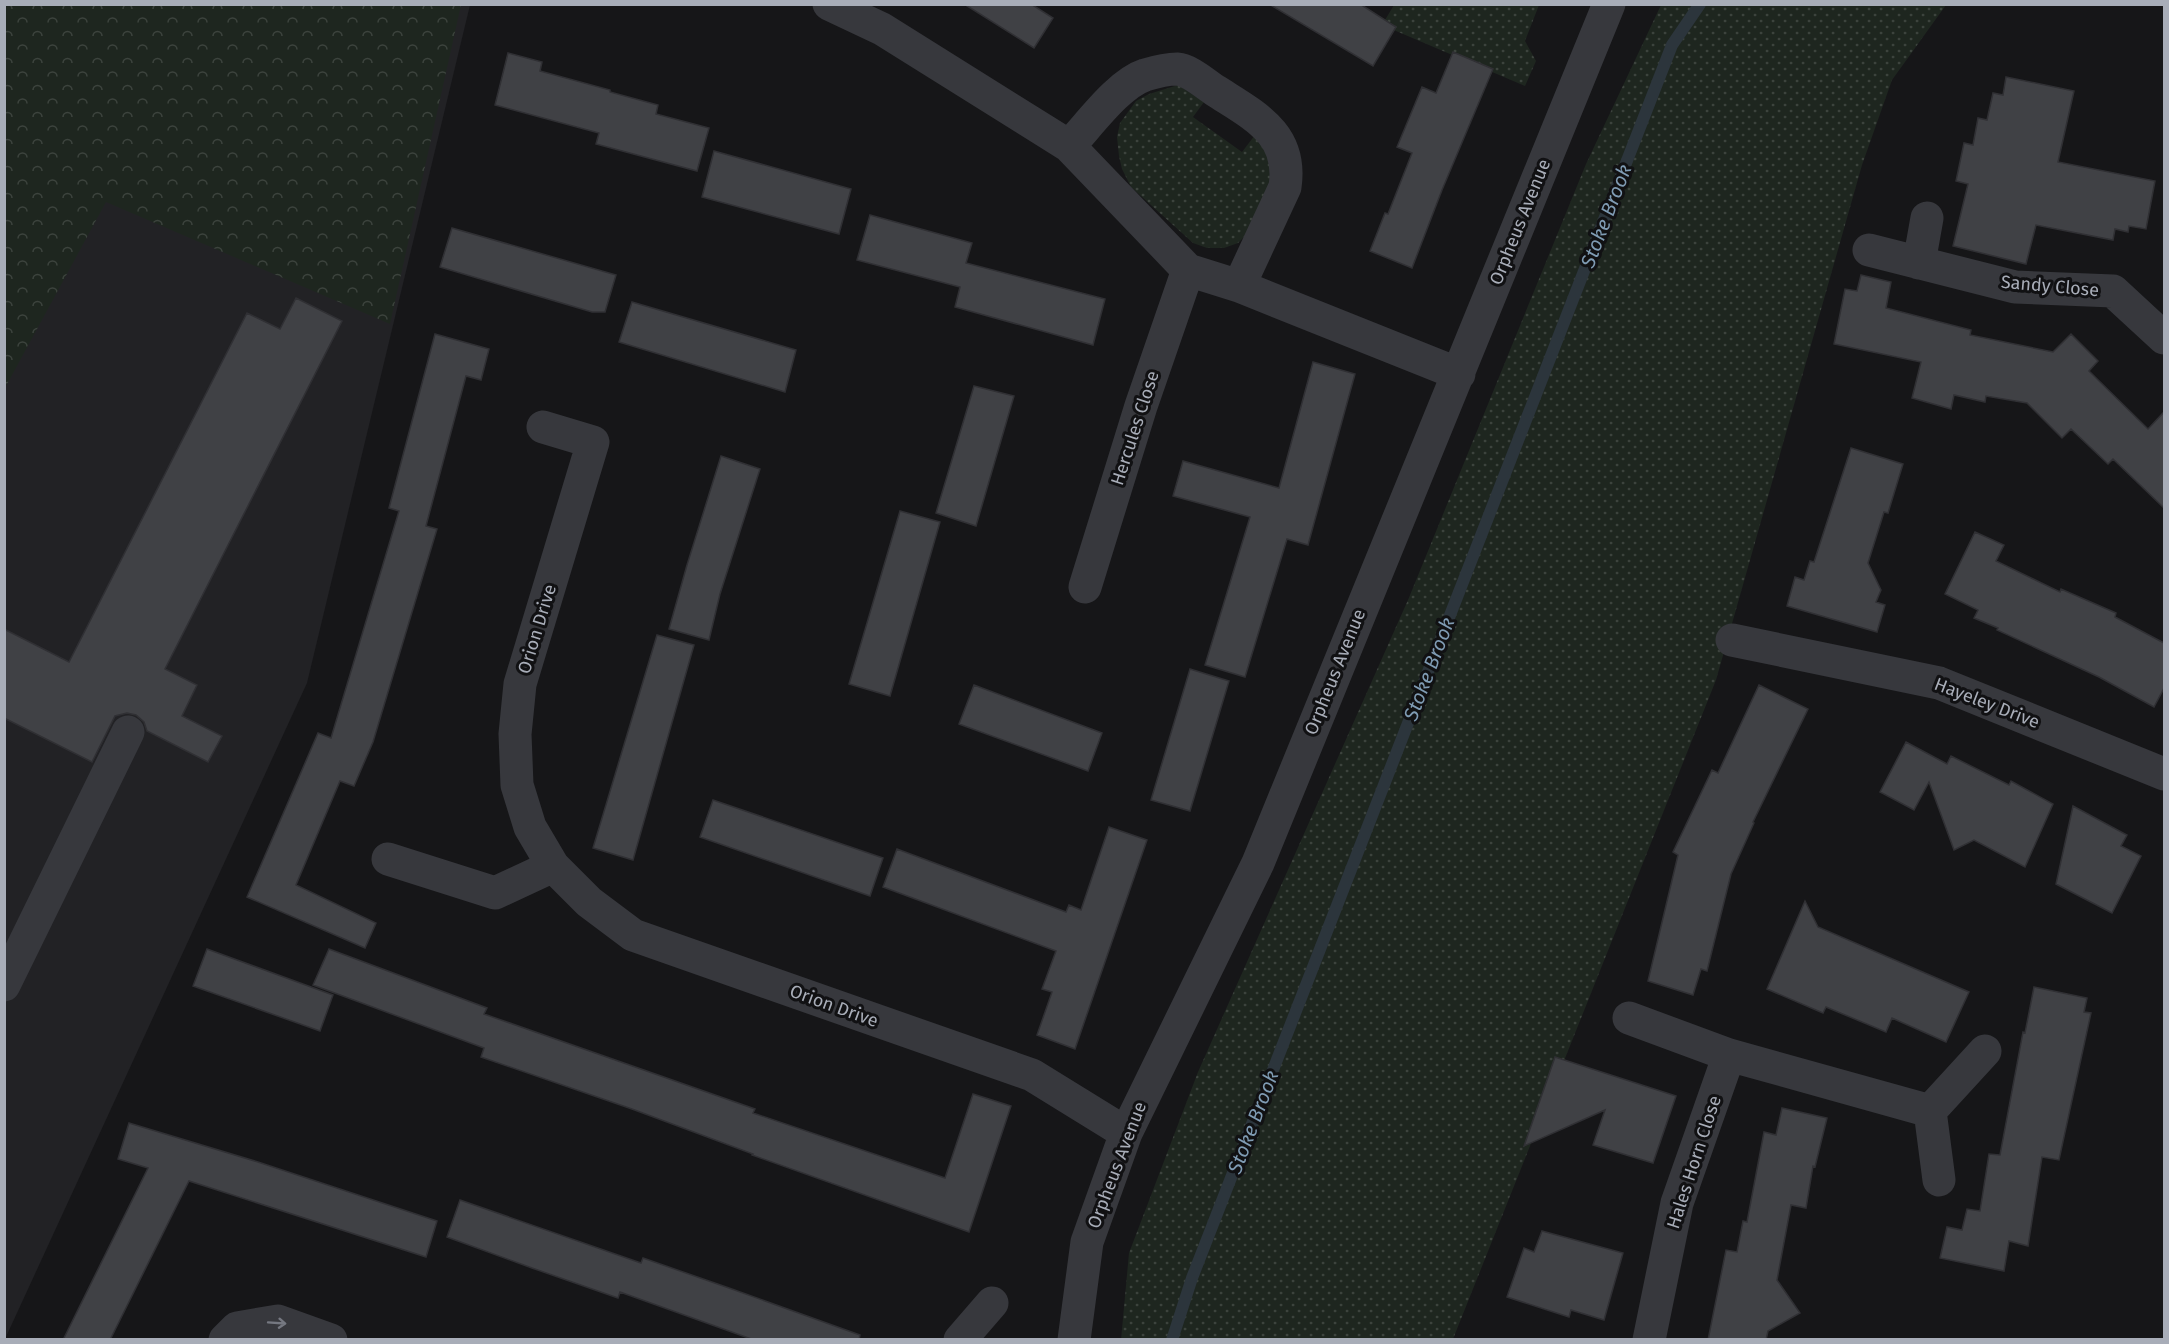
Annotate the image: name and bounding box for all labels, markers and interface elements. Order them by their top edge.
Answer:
street label: Orpheus Avenue [1485,156,1555,288]
water label: Stoke Brook [1575,161,1637,272]
street label: Sandy Close [2000,271,2100,301]
street label: Hercules Close [1106,368,1164,488]
street label: Orion Drive [513,582,561,676]
street label: Orpheus Avenue [1300,606,1370,738]
water label: Stoke Brook [1398,614,1460,725]
street label: Hayeley Drive [1931,673,2043,733]
street label: Orion Drive [787,980,881,1032]
water label: Stoke Brook [1222,1067,1284,1178]
street label: Hales Horn Close [1662,1093,1726,1231]
street label: Orpheus Avenue [1083,1099,1151,1231]
one-way arrow [267,1318,286,1329]

